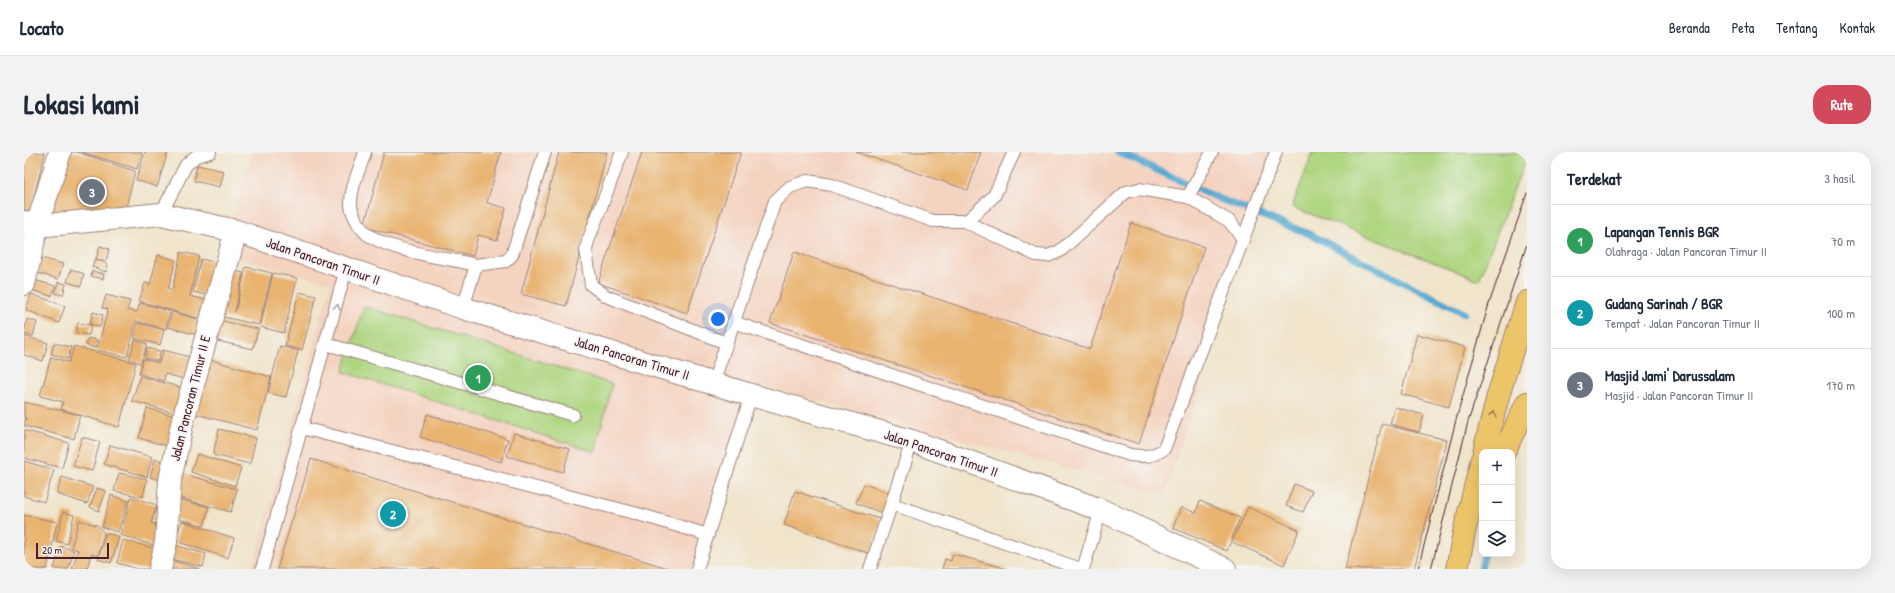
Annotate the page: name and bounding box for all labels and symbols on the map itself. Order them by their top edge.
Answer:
pin: 3 [79,177,105,207]
street label: Jalan Pancoran Timur II [264,232,383,289]
one-way arrow [332,304,340,310]
your location [708,309,728,329]
street label: Jalan Pancoran Timur II [572,331,692,384]
street label: Jalan Pancoran Timur II E [165,333,214,463]
pin: 1 [465,363,491,393]
one-way arrow [1488,411,1497,418]
street label: Jalan Pancoran Timur II [882,424,1001,481]
pin: 2 [380,499,406,529]
scale bar [36,541,109,560]

